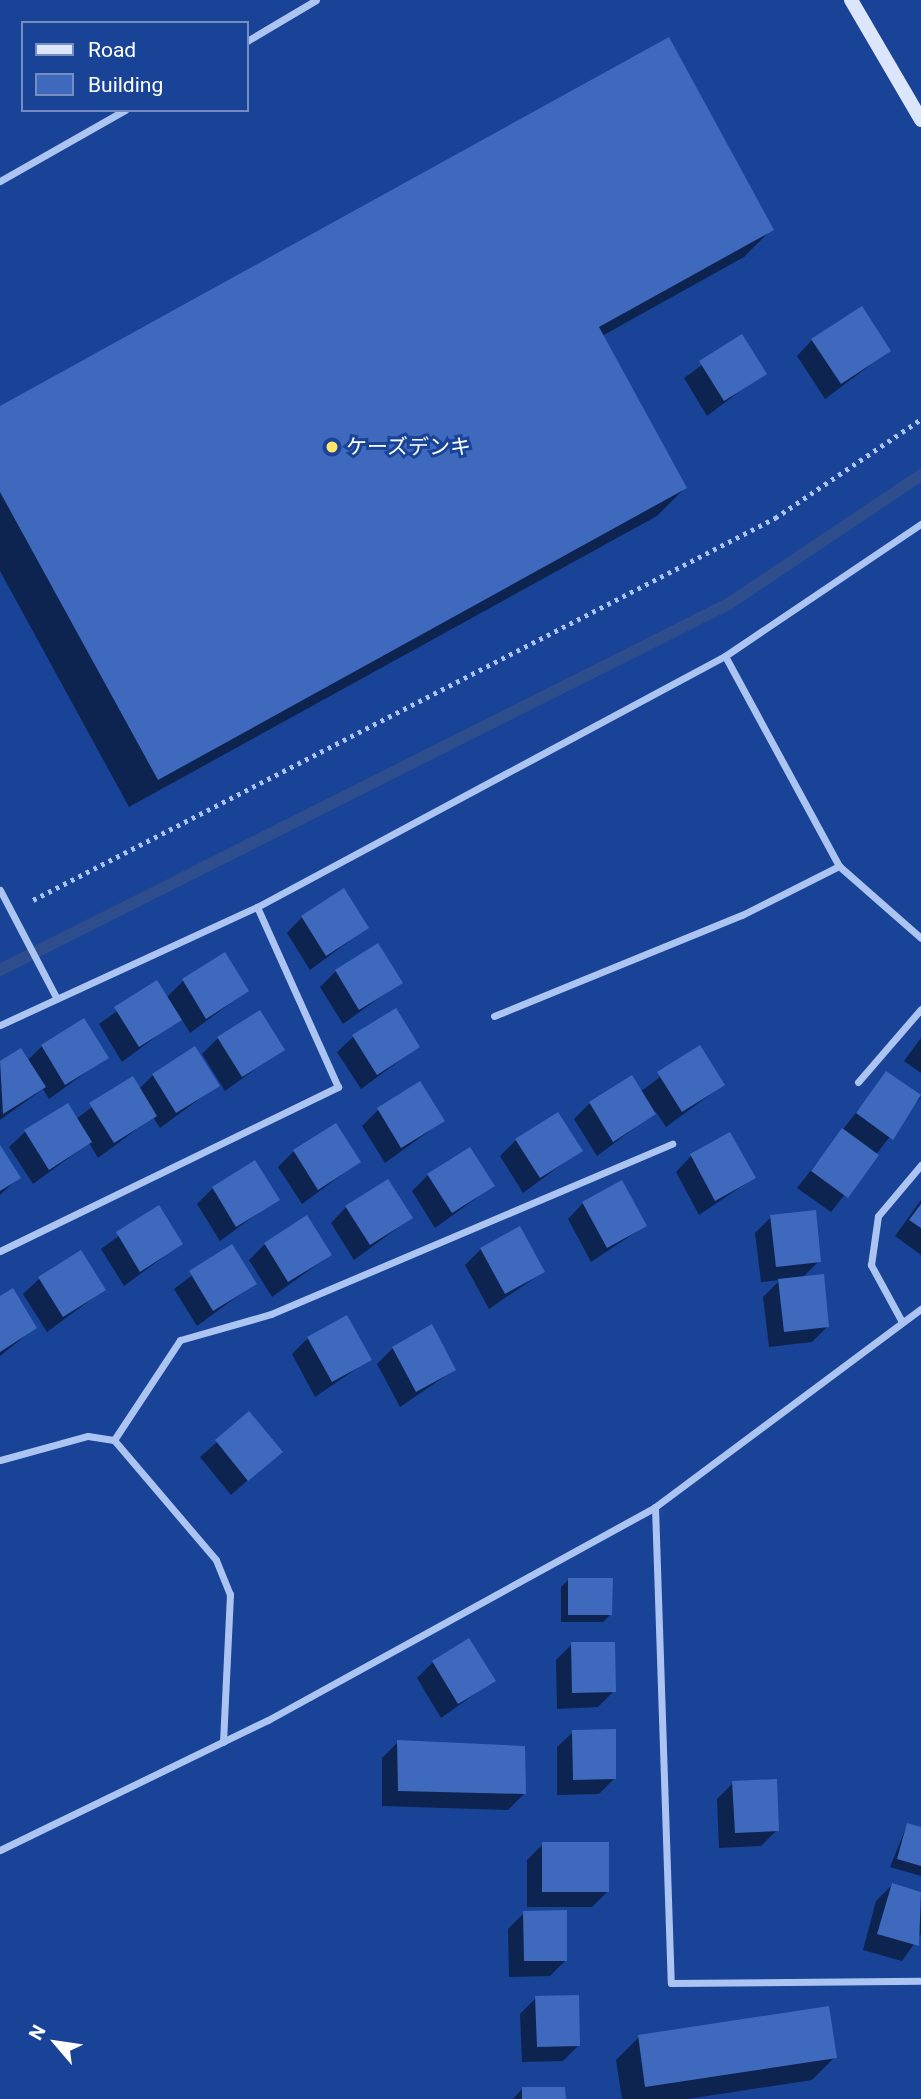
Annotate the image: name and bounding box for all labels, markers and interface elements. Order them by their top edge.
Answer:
legend [21,21,248,112]
text: Road [88,38,136,62]
text: Building [88,73,163,97]
place label: ケーズデンキ [346,434,472,460]
marker: ケーズデンキ [324,439,340,455]
north arrow [21,2008,91,2078]
text: N [24,2021,51,2044]

